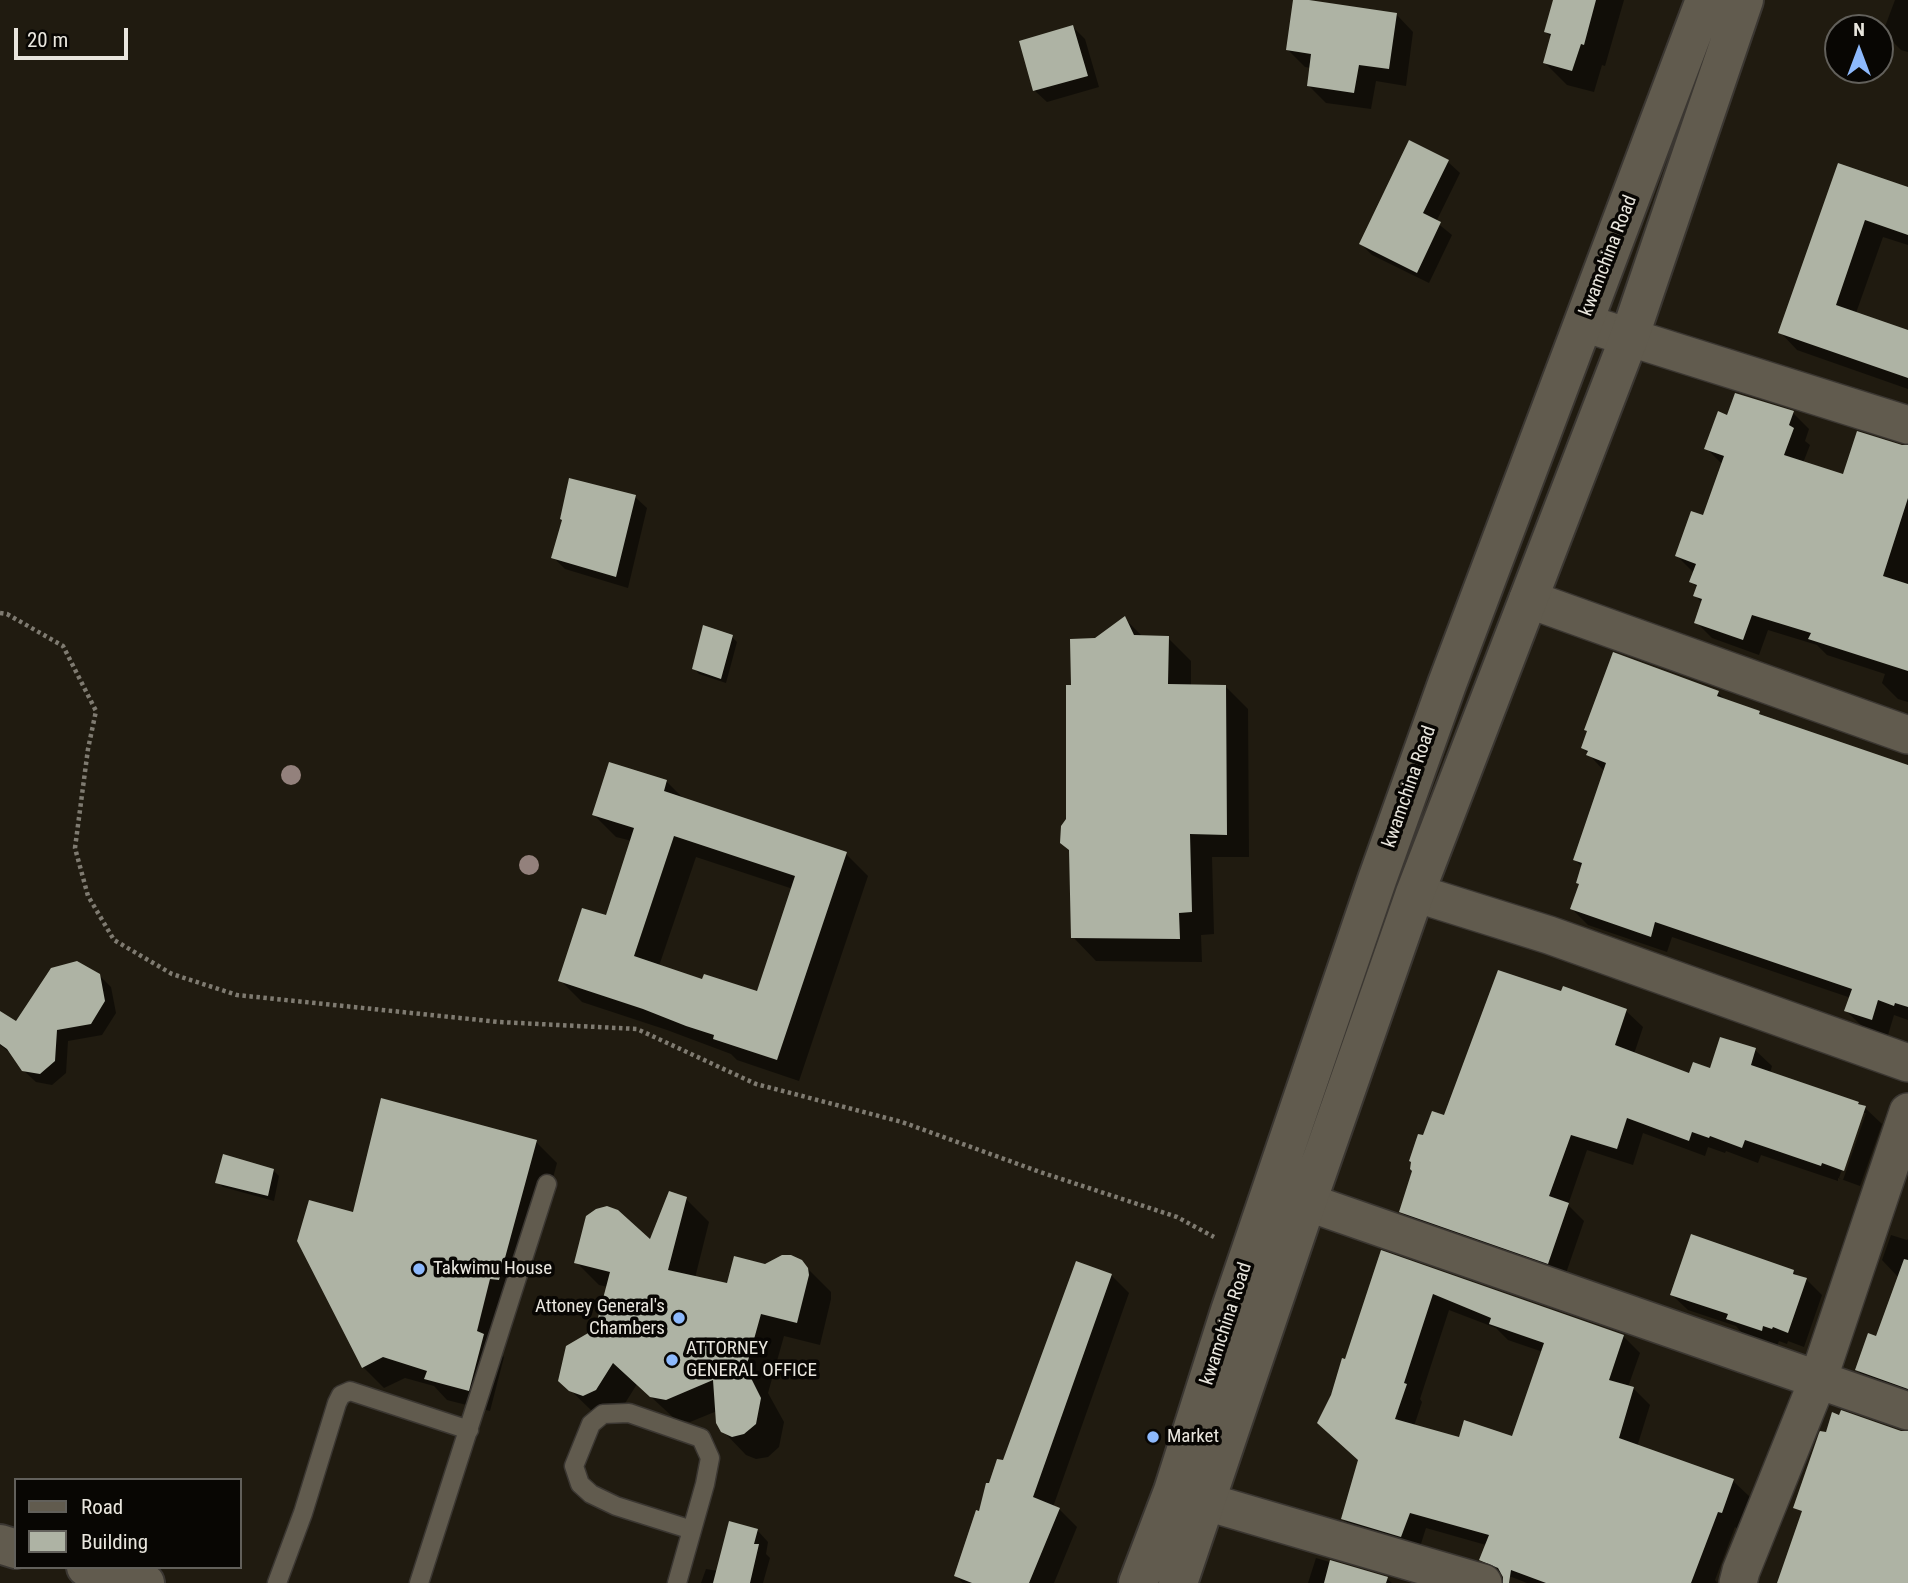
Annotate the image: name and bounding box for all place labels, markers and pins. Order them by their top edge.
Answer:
place label: Takwimu House [433,1258,552,1280]
marker: Takwimu House [411,1261,427,1277]
place label: Attoney General's Chambers [535,1296,665,1340]
marker: Attoney General's Chambers [671,1310,687,1326]
place label: ATTORNEY GENERAL OFFICE [686,1338,817,1382]
marker: ATTORNEY GENERAL OFFICE [664,1352,680,1368]
place label: Market [1167,1426,1219,1448]
marker: Market [1145,1429,1161,1445]

